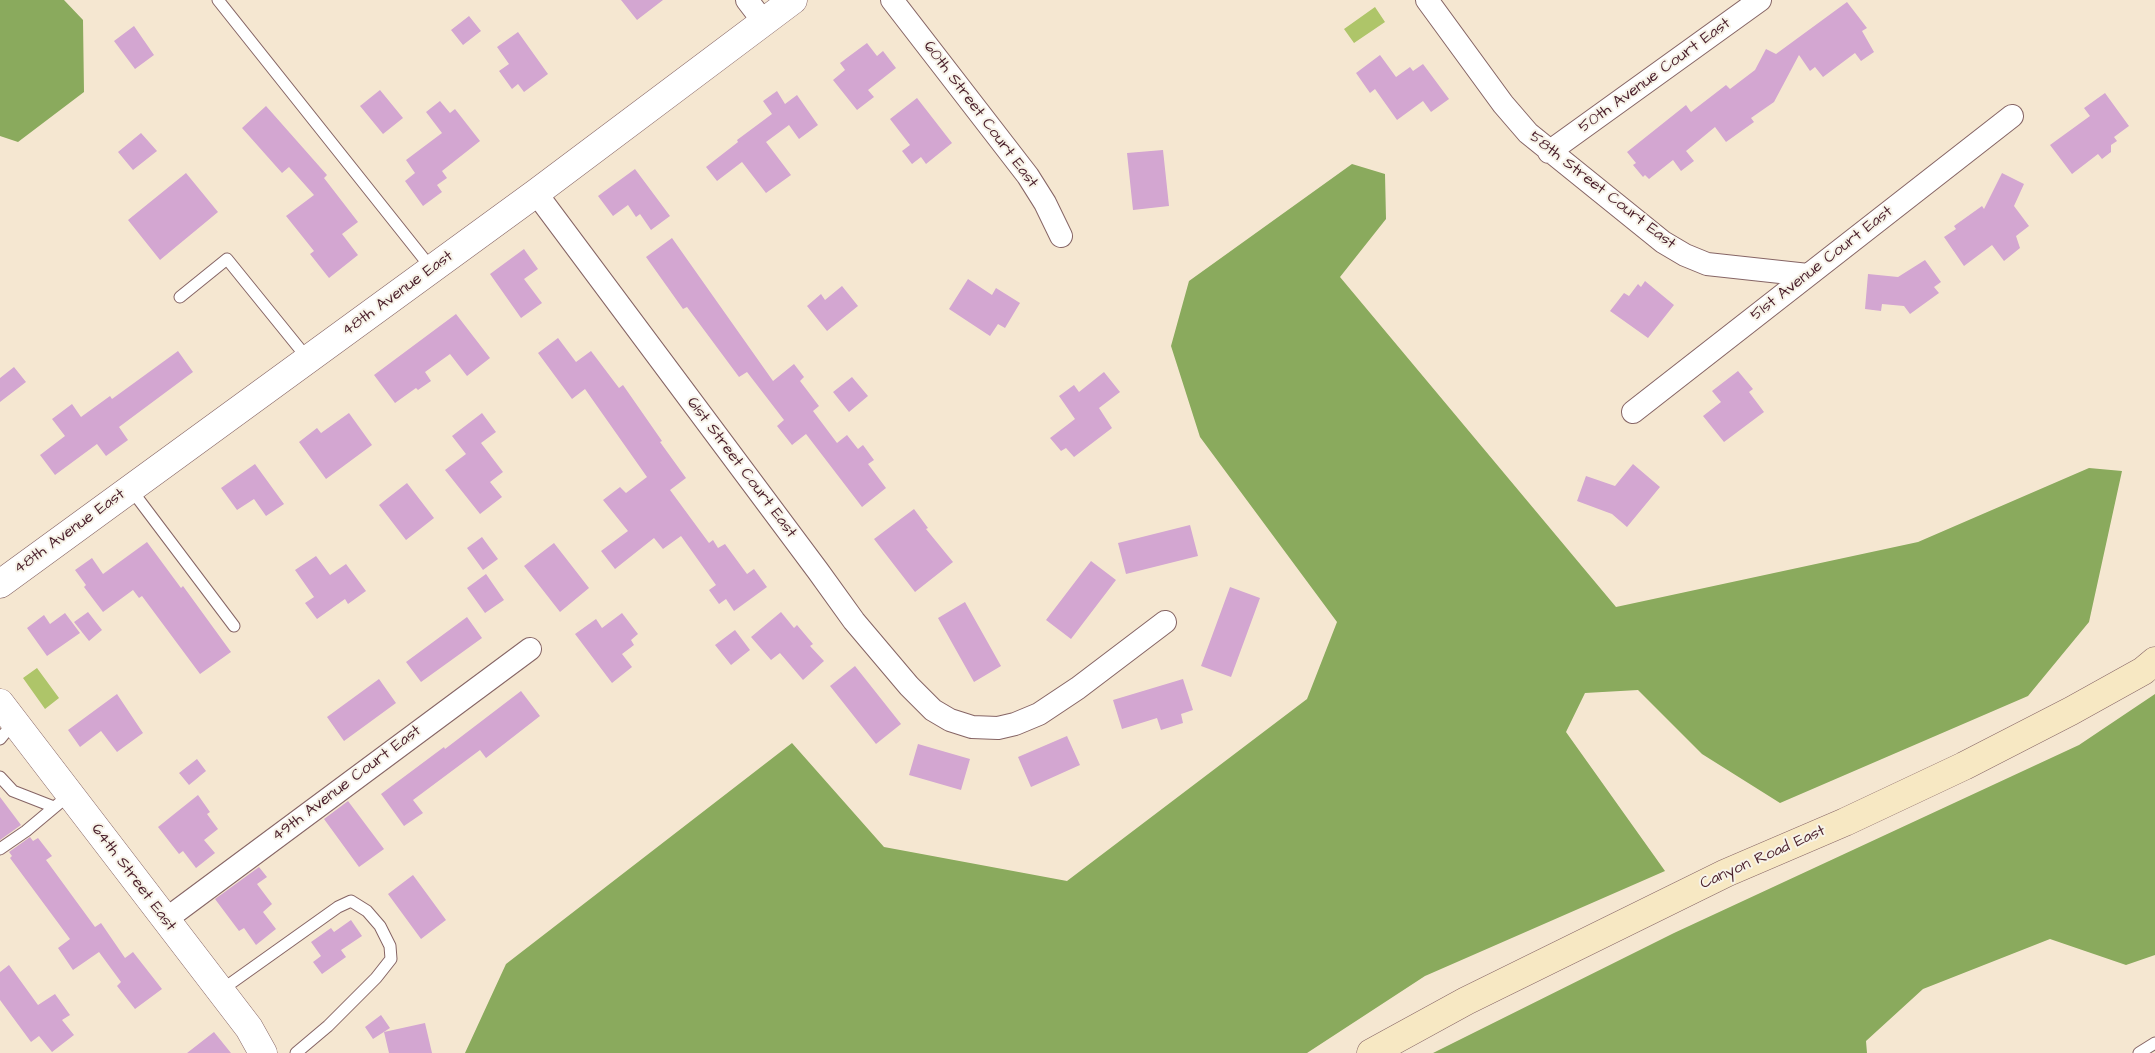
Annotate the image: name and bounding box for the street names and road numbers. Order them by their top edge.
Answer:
street label: 50th Avenue Court East [1575,14,1735,138]
street label: 60th Street Court East [918,38,1042,192]
street label: 58th Street Court East [1525,128,1679,254]
street label: 51st Avenue Court East [1747,203,1897,325]
street label: 48th Avenue East [339,247,457,341]
street label: 61st Street Court East [682,394,800,542]
street label: 48th Avenue East [11,485,129,579]
street label: 49th Avenue Court East [269,722,425,846]
street label: 64th Street East [86,820,180,936]
street label: Canyon Road East [1697,822,1829,894]

